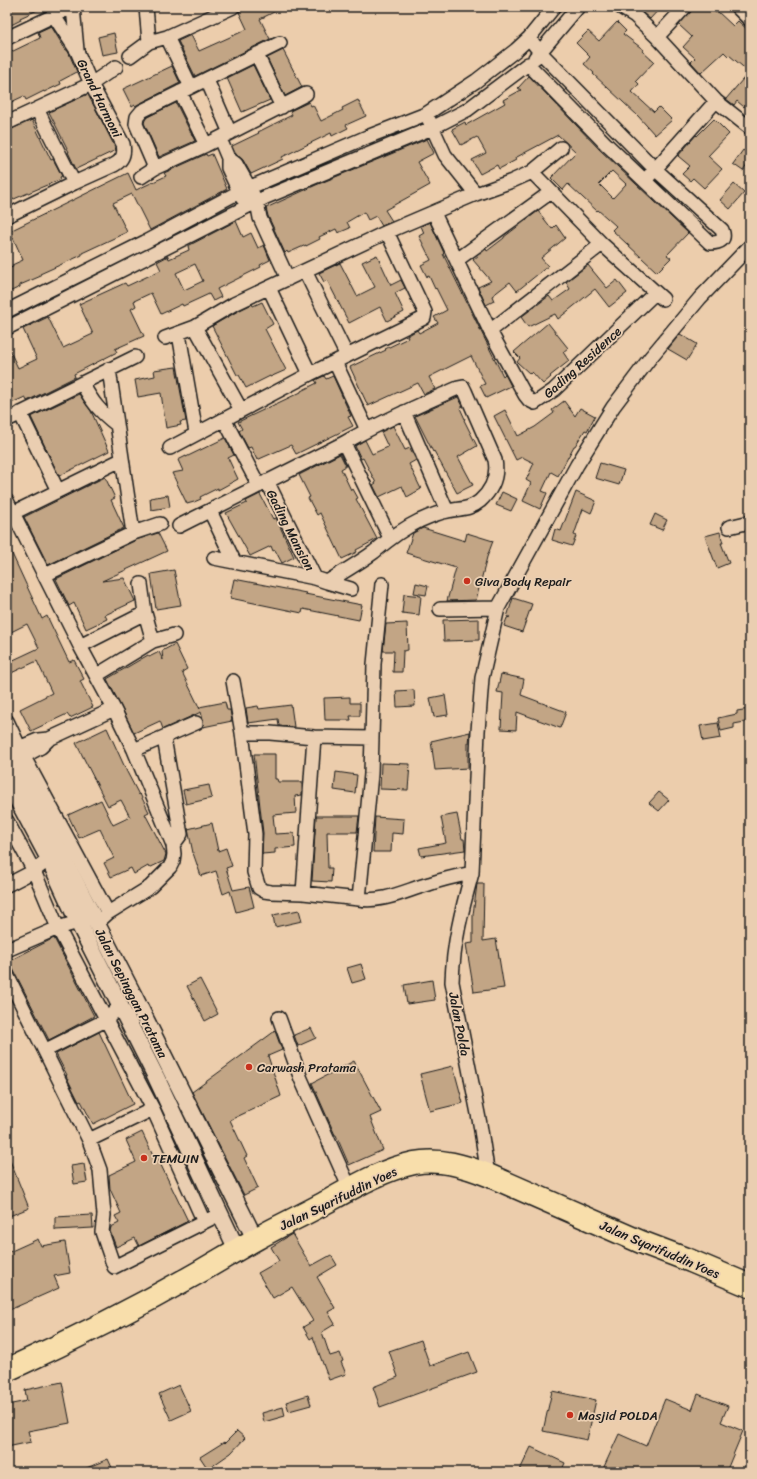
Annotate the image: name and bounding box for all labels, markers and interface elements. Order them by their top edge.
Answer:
street label: Grand Harmoni [71,55,129,142]
street label: Gading Residence [538,321,627,404]
street label: Gading Mansion [260,485,321,575]
place label: Giva Body Repair [475,570,572,593]
marker: Giva Body Repair [462,576,472,586]
street label: Jalan Sepinggan Pratama [88,923,175,1063]
street label: Jalan Polda [442,989,477,1058]
place label: Carwash Pratama [257,1056,356,1079]
marker: Carwash Pratama [244,1062,254,1072]
place label: TEMUIN [152,1147,199,1170]
marker: TEMUIN [139,1153,149,1163]
street label: Jalan Syarifuddin Yoes [275,1160,401,1237]
street label: Jalan Syarifuddin Yoes [595,1213,724,1285]
place label: Masjid POLDA [578,1404,658,1427]
marker: Masjid POLDA [565,1410,575,1420]

